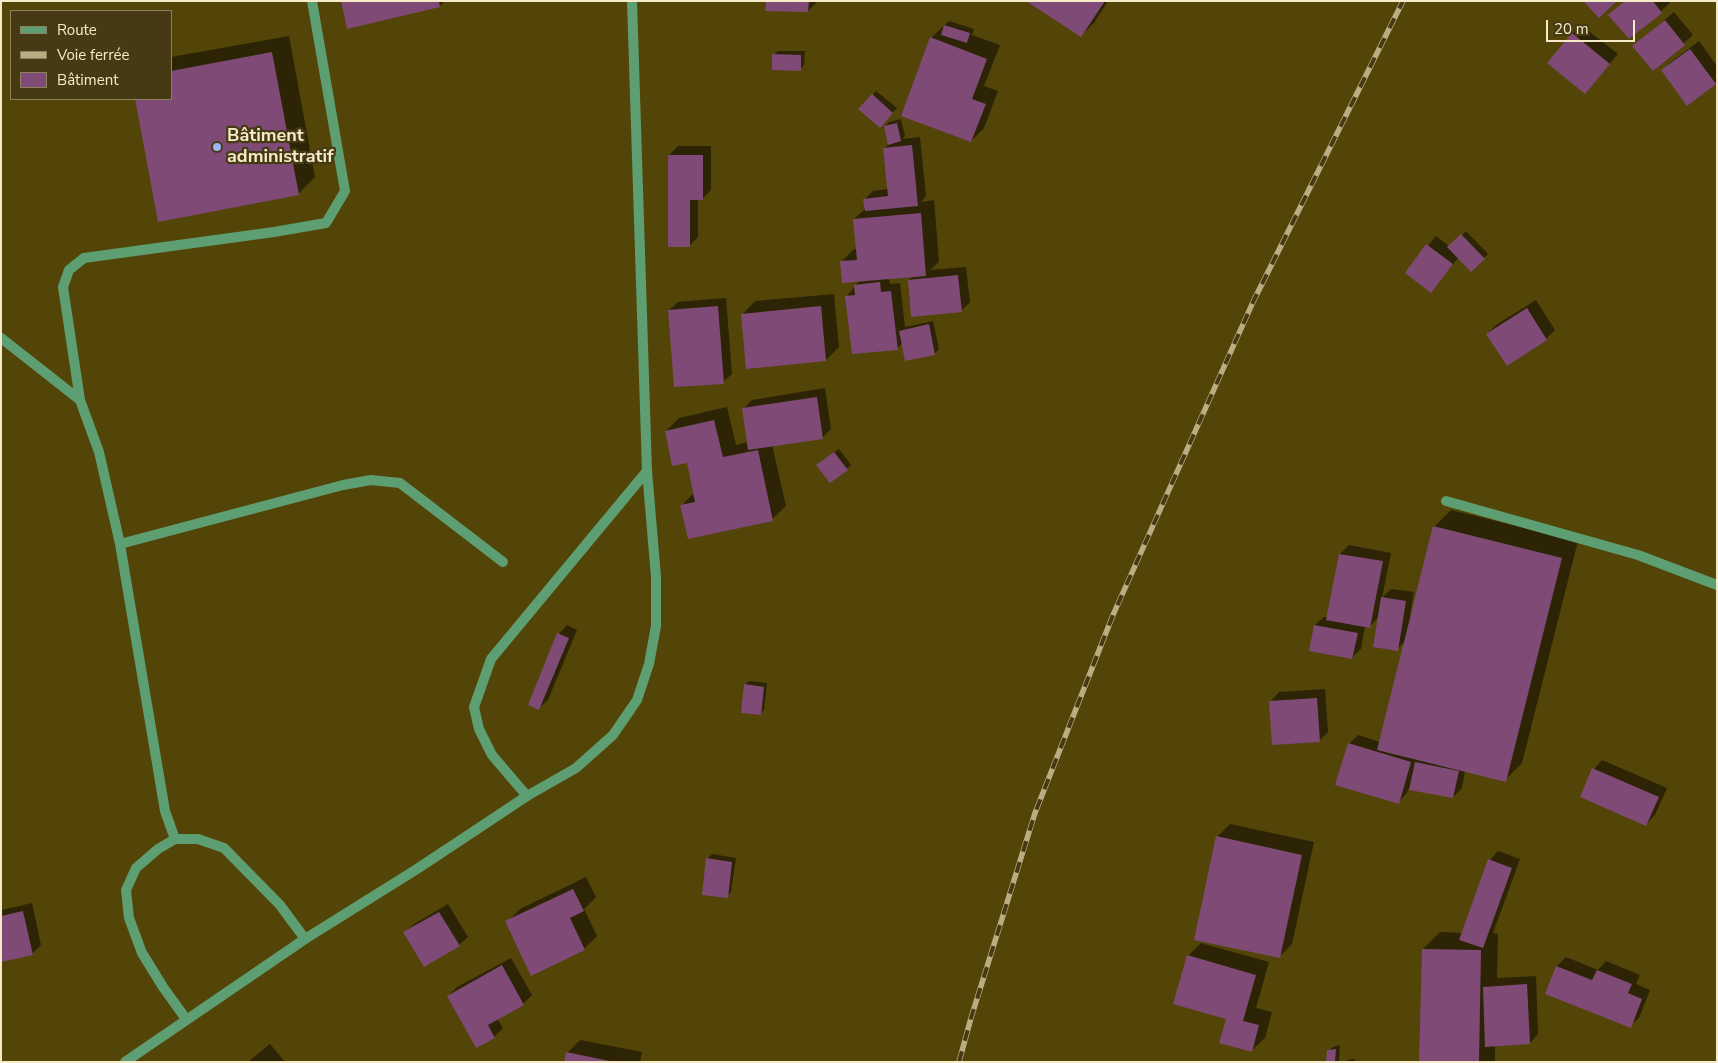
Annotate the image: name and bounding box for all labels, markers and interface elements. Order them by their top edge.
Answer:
legend [10,10,172,100]
scale bar [1548,10,1637,42]
text: 20 m [1554,19,1589,39]
text: Route [57,20,97,40]
text: Voie ferrée [57,45,129,65]
text: Bâtiment [57,70,118,90]
place label: Bâtiment administratif [227,126,334,168]
marker: Bâtiment administratif [211,141,223,153]

